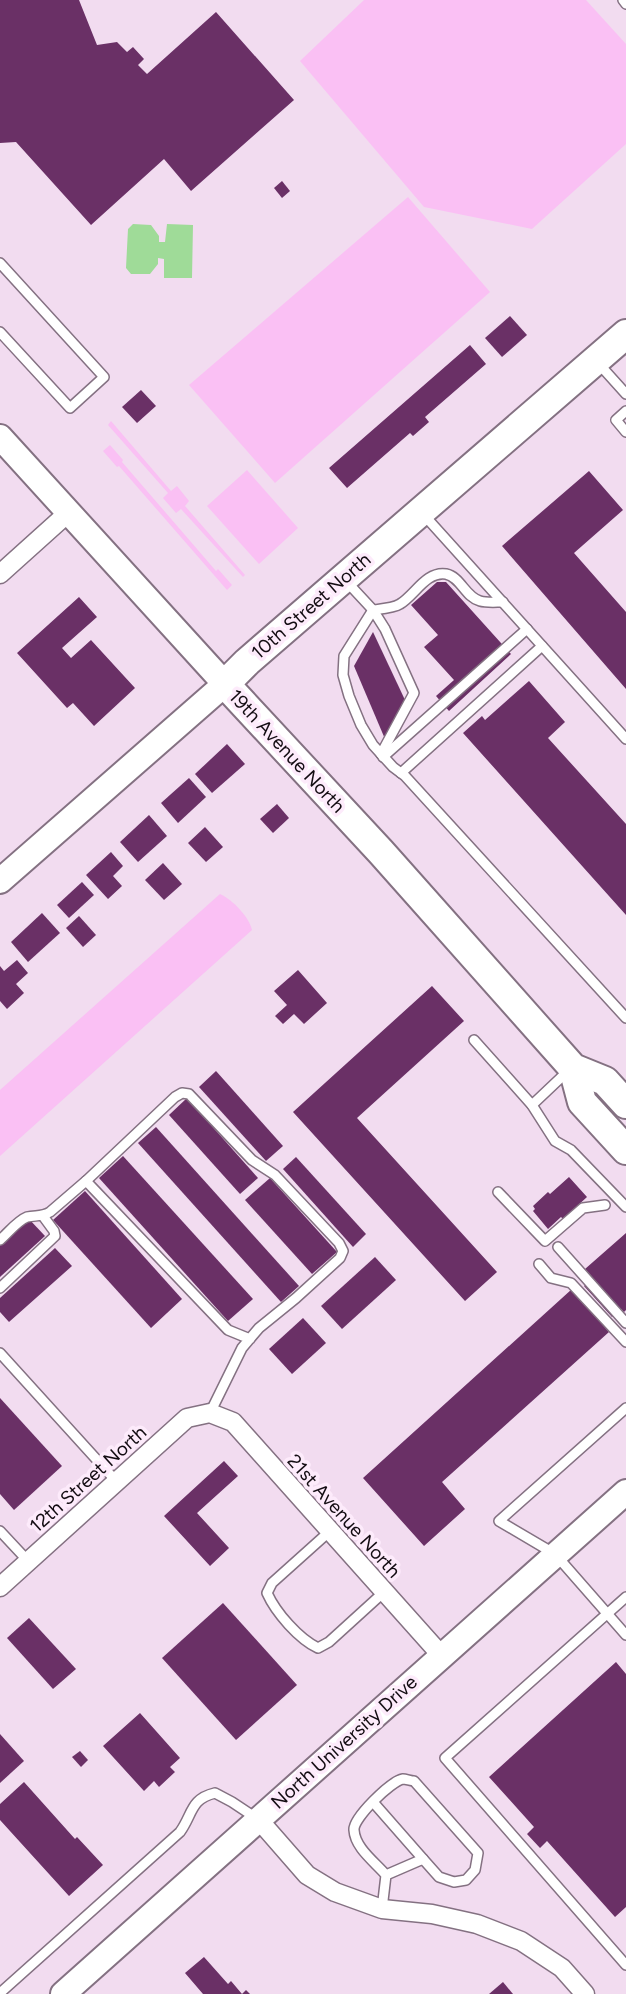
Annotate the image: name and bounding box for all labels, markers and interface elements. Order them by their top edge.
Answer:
street label: 10th Street North [247,548,375,664]
street label: 19th Avenue North [224,685,350,817]
street label: 12th Street North [25,1421,151,1537]
street label: 21st Avenue North [283,1450,405,1582]
street label: North University Drive [266,1670,422,1814]

